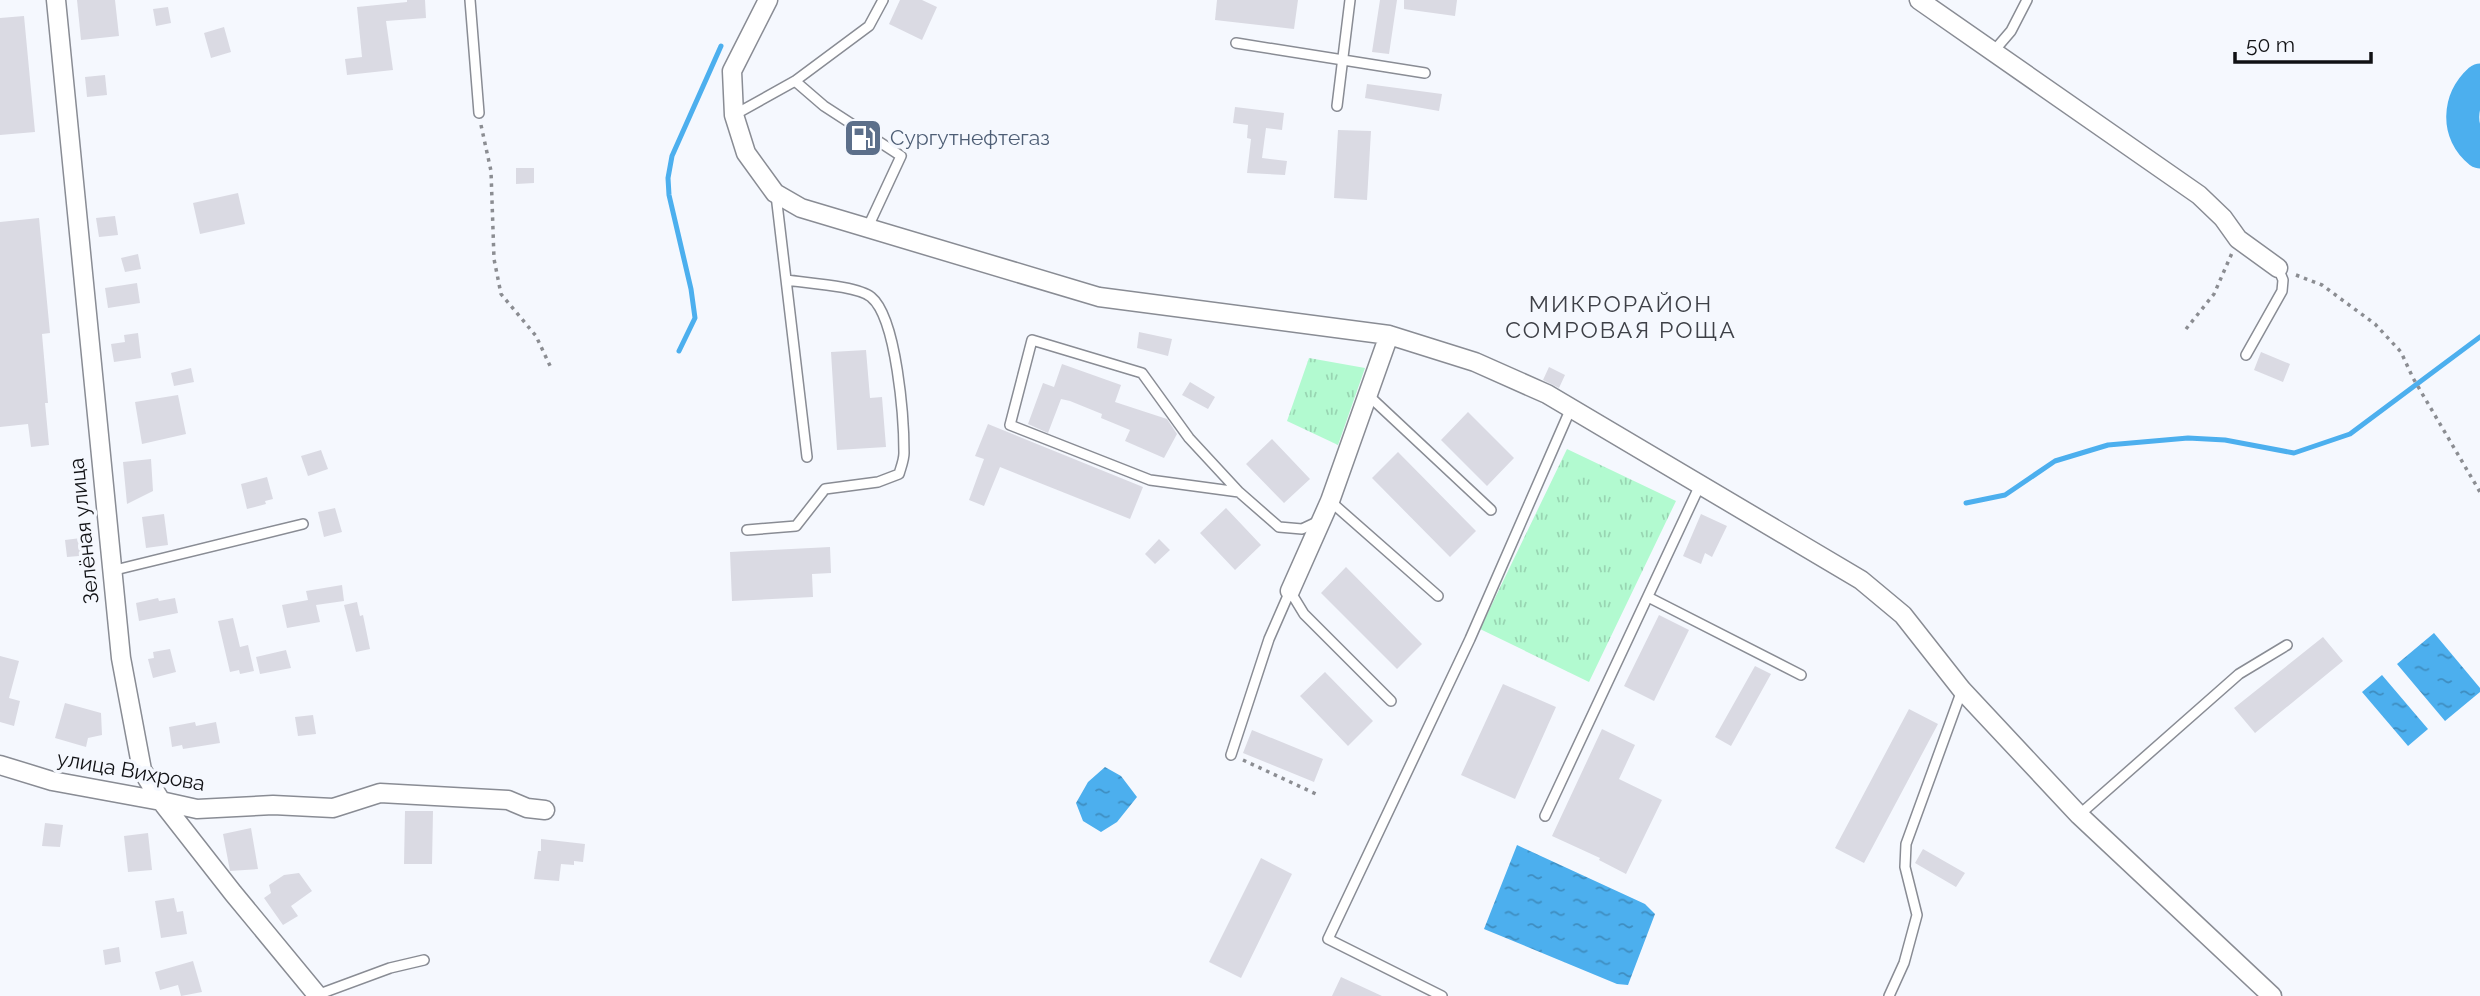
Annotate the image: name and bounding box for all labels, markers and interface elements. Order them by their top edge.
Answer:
scale bar [2235,21,2372,65]
text: 50 m [2246,32,2295,57]
fuel station icon: Сургутнефтегаз [842,117,884,159]
place label: Сургутнефтегаз [890,125,1050,150]
district label: МИКРОРАЙОН СОМРОВАЯ РОЩА [1505,290,1737,343]
street label: Зелёная улица [63,457,104,605]
street label: улица Вихрова [55,745,207,796]

